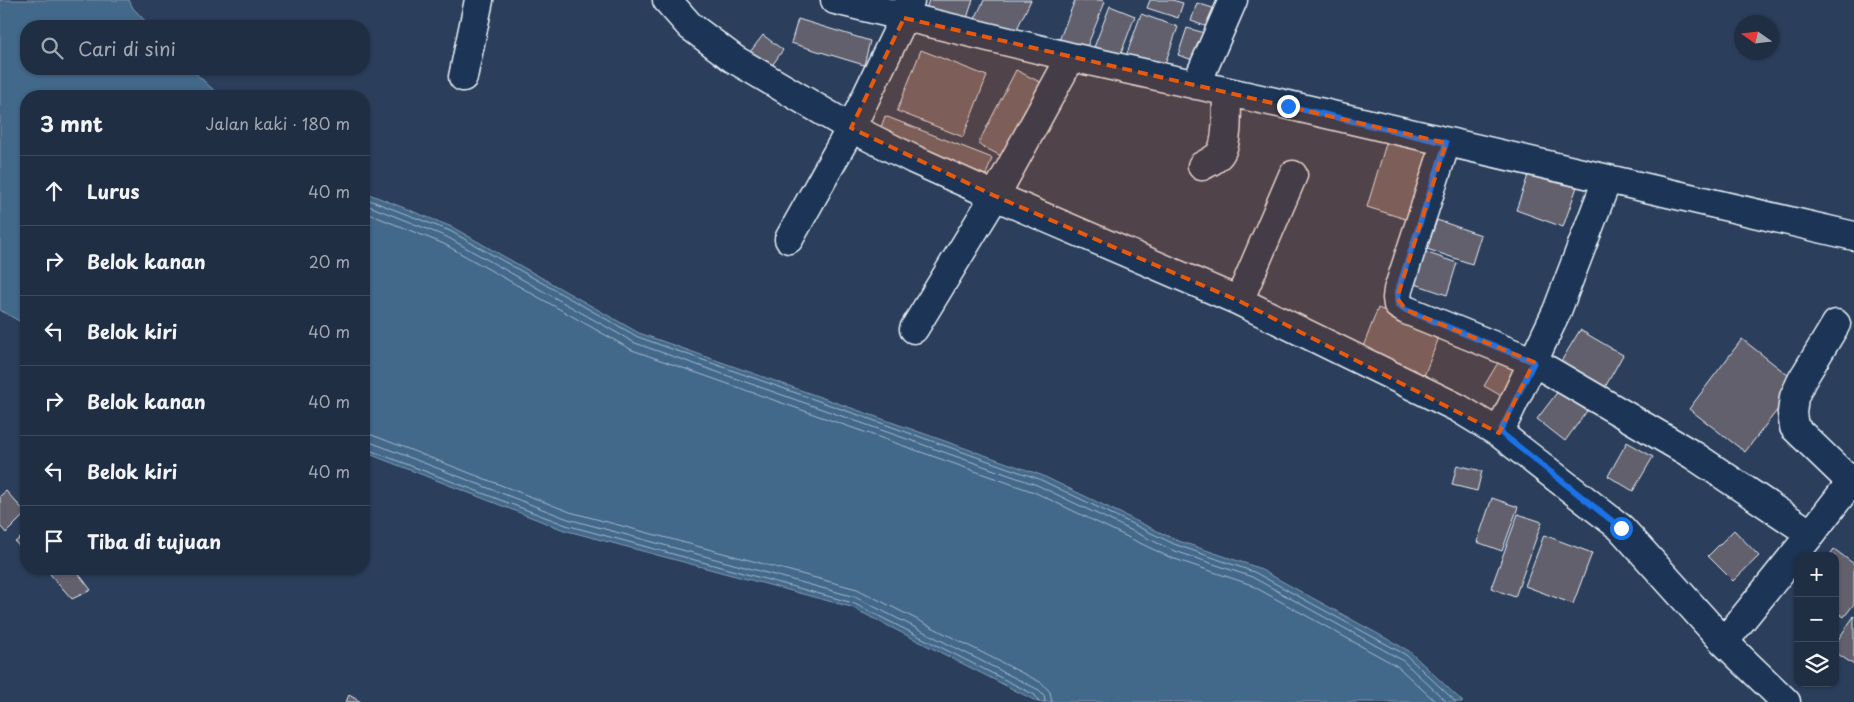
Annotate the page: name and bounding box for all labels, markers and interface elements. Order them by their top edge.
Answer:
north arrow [1734,15,1779,60]
search box [20,20,370,75]
icon: search [38,34,66,62]
text: Cari di sini [78,34,176,62]
route end [1277,95,1300,118]
text: 3 mnt [40,107,103,139]
text: Jalan kaki · 180 m [206,111,350,135]
icon: ahead [40,177,68,205]
text: Lurus [87,177,140,205]
text: 40 m [308,179,350,203]
icon: right [40,247,68,275]
text: Belok kanan [87,247,206,275]
text: 20 m [309,249,350,273]
icon: left [40,317,68,345]
text: Belok kiri [87,317,177,345]
text: 40 m [308,319,350,343]
icon: right [40,387,68,415]
text: Belok kanan [87,387,206,415]
text: 40 m [308,389,350,413]
icon: left [40,457,68,485]
text: Belok kiri [87,457,177,485]
text: 40 m [308,459,350,483]
route start [1610,517,1633,540]
icon: arrive [40,527,68,555]
text: Tiba di tujuan [87,527,221,555]
map controls [1794,552,1839,687]
button: + [1794,552,1839,597]
button: − [1794,597,1839,642]
button: layers [1794,642,1839,687]

